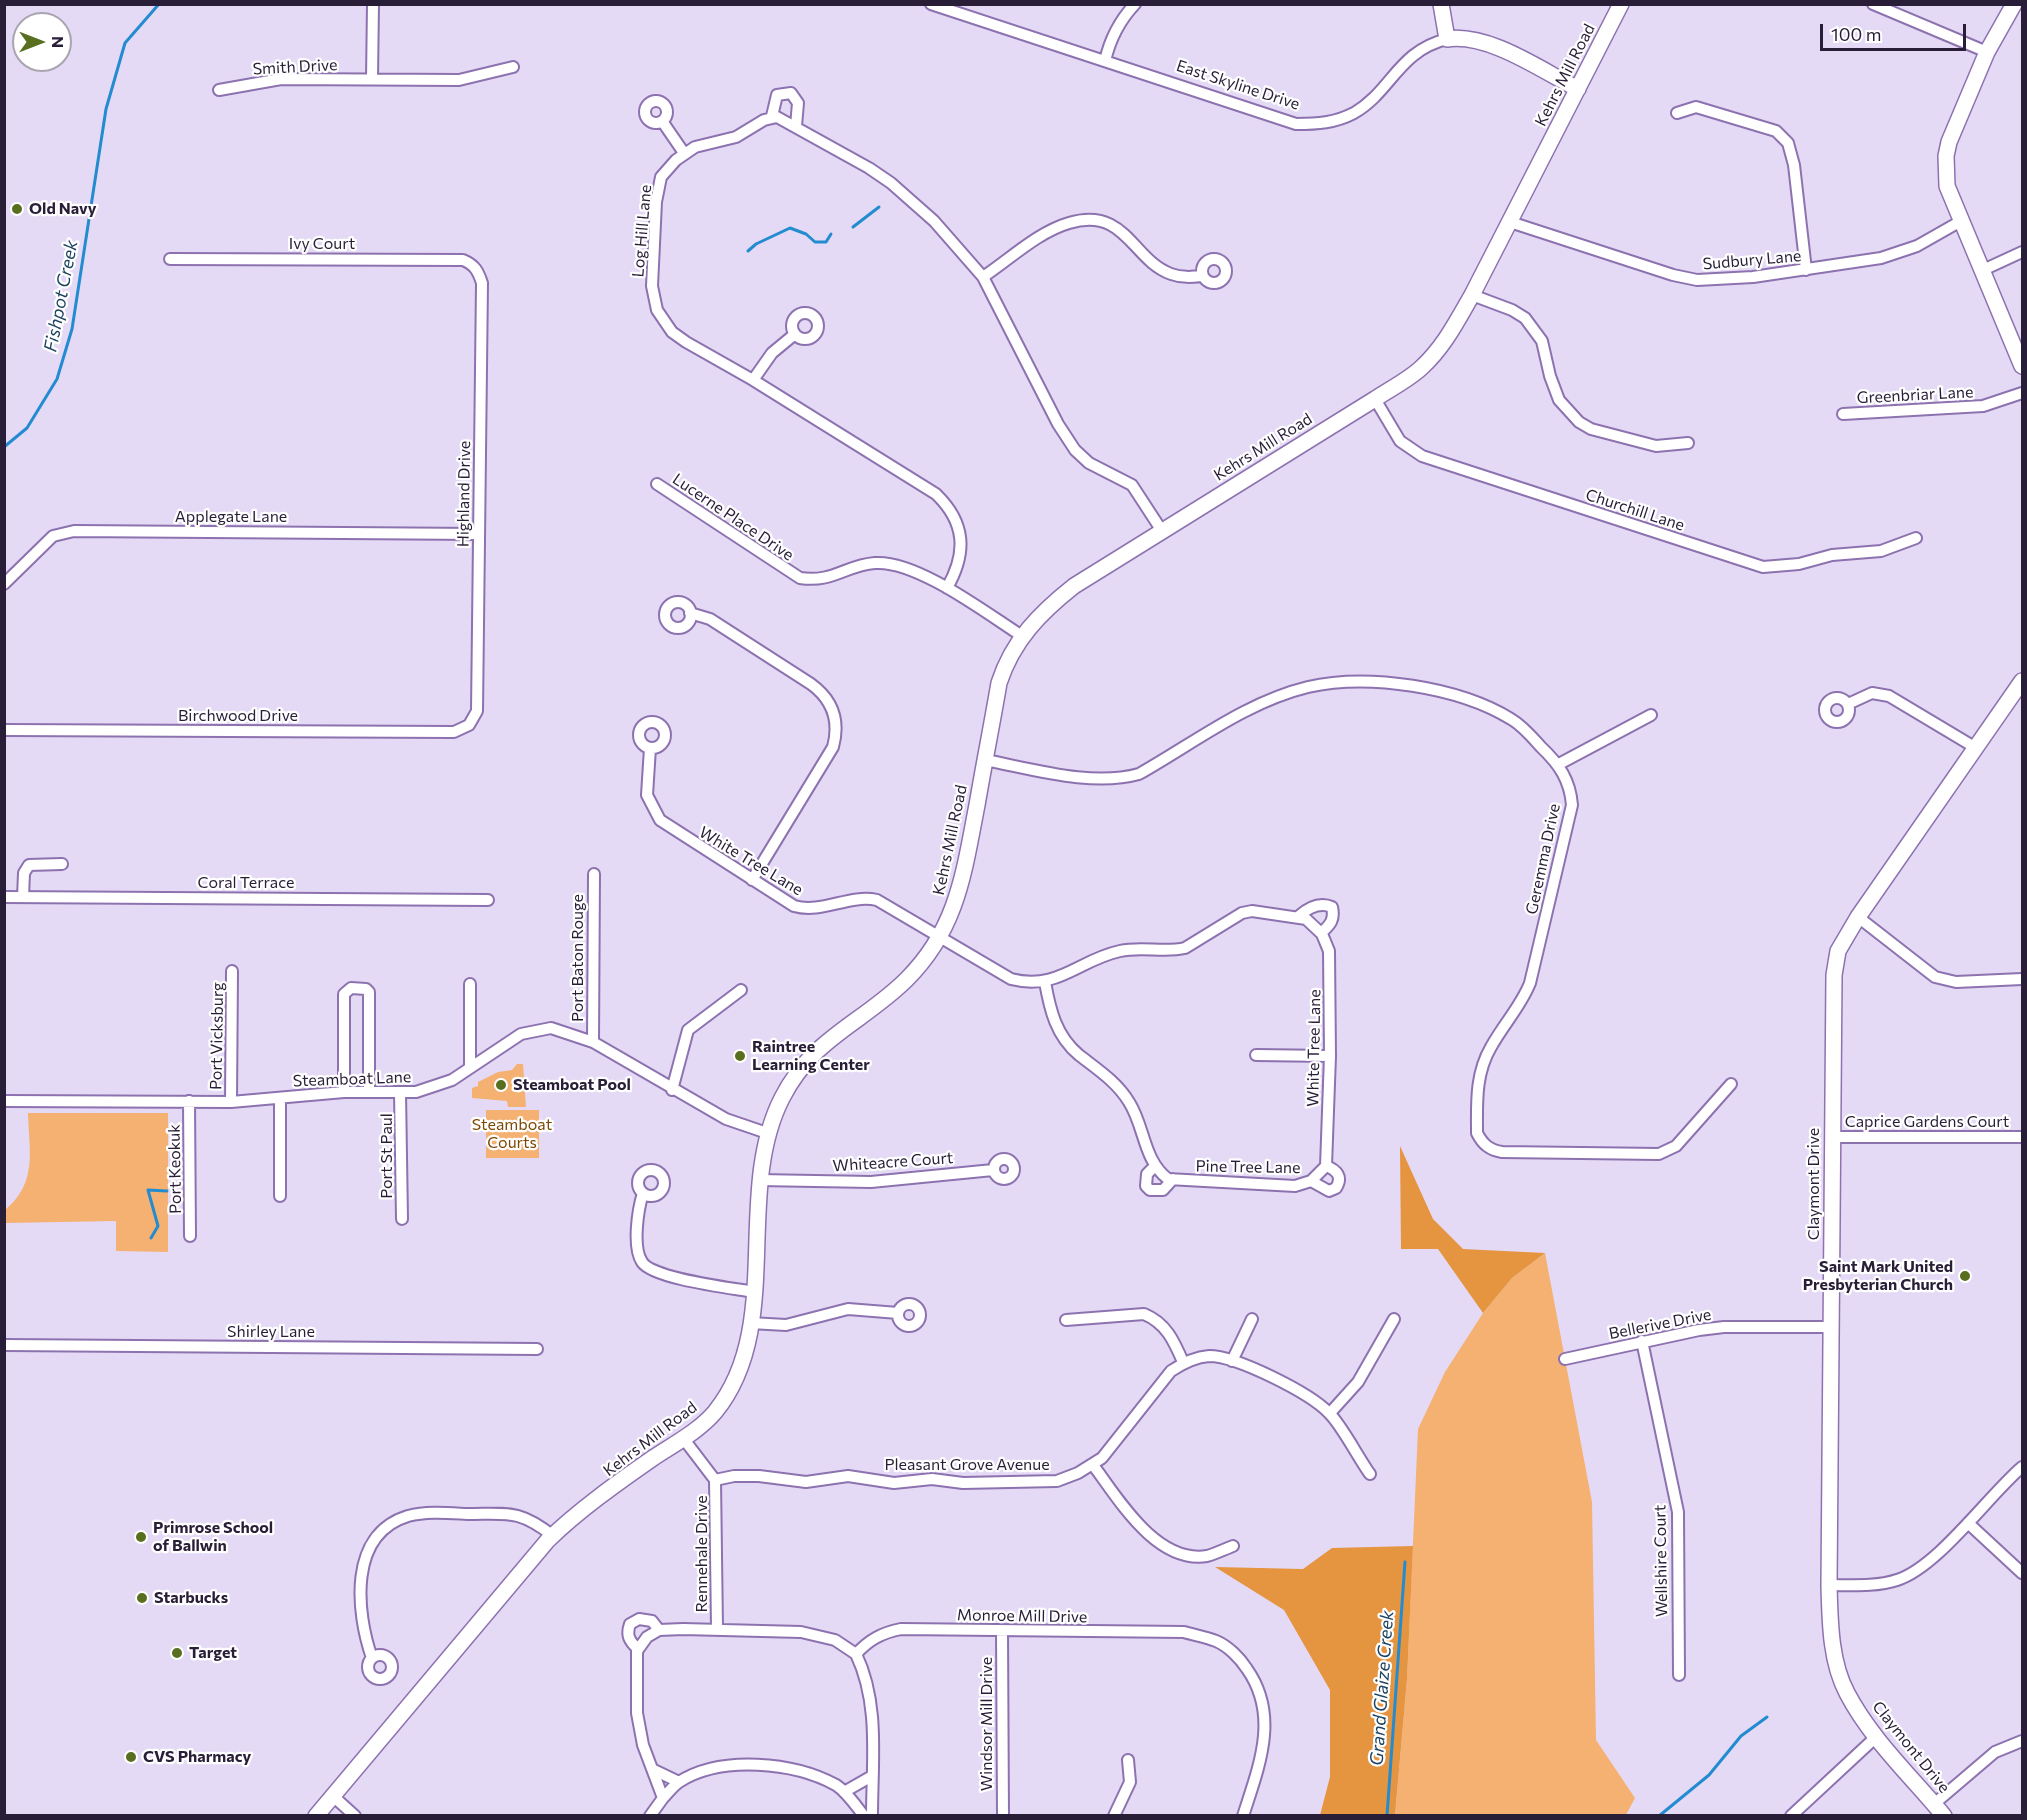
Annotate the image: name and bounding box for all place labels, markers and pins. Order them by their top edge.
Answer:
place label: Old Navy [29,199,96,219]
marker: Old Navy [10,202,24,216]
place label: Raintree Learning Center [752,1037,870,1075]
marker: Raintree Learning Center [733,1049,747,1063]
place label: Steamboat Pool [513,1075,631,1095]
marker: Steamboat Pool [494,1078,508,1092]
place label: Saint Mark United Presbyterian Church [1803,1257,1953,1295]
marker: Saint Mark United Presbyterian Church [1958,1269,1972,1283]
place label: Primrose School of Ballwin [153,1518,273,1556]
marker: Primrose School of Ballwin [134,1530,148,1544]
place label: Starbucks [154,1588,228,1608]
marker: Starbucks [135,1591,149,1605]
place label: Target [189,1643,237,1663]
marker: Target [170,1646,184,1660]
place label: CVS Pharmacy [143,1747,251,1767]
marker: CVS Pharmacy [124,1750,138,1764]

